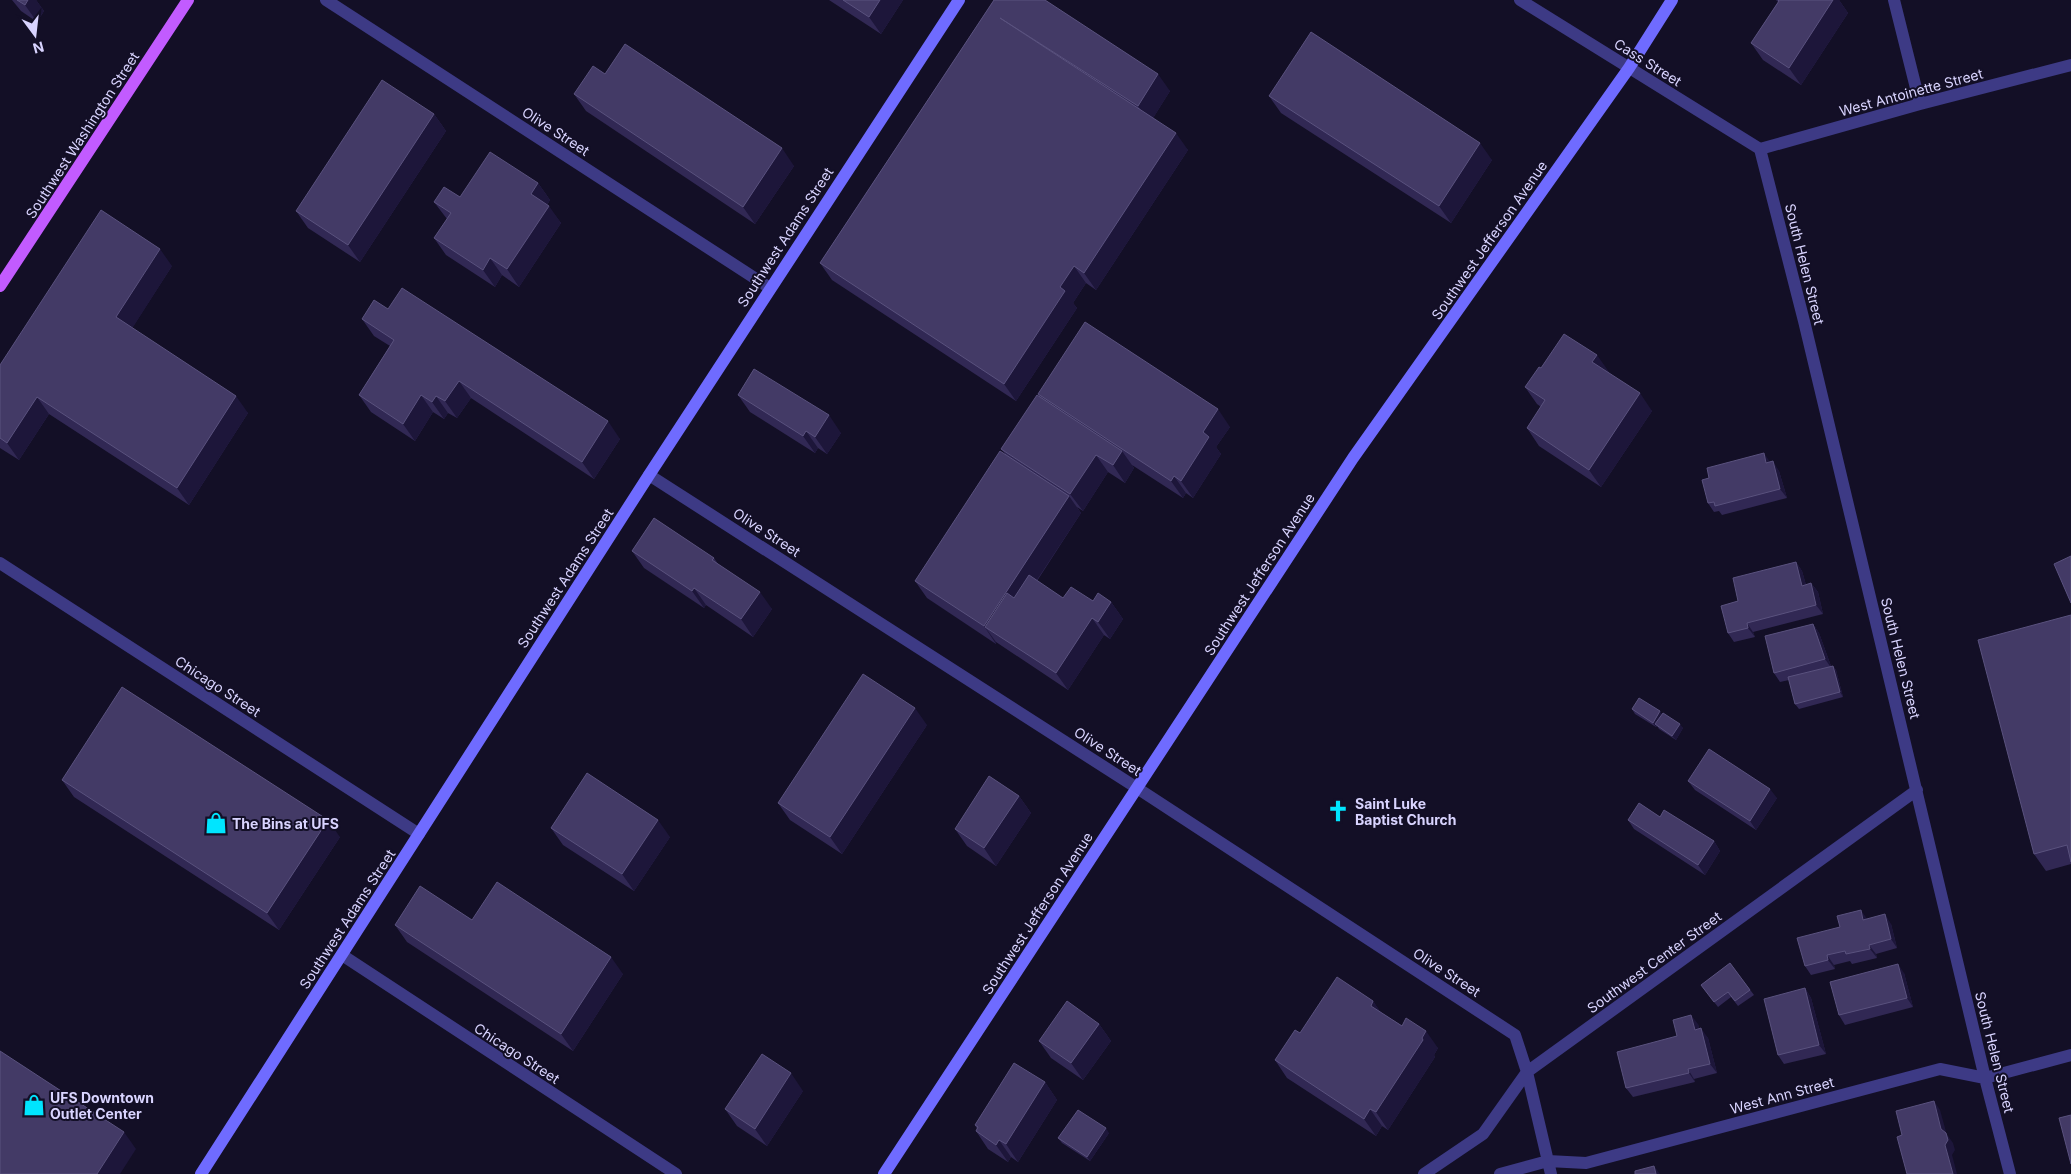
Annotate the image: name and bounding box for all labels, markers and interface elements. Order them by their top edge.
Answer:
north arrow [10,10,60,60]
street label: Cass Street [1611,35,1685,90]
text: N [31,38,46,58]
street label: Southwest Washington Street [22,48,143,221]
street label: West Antoinette Street [1837,65,1985,119]
street label: Olive Street [519,103,593,159]
street label: Southwest Jefferson Avenue [1428,157,1550,323]
street label: Southwest Adams Street [733,164,837,310]
street label: South Helen Street [1782,202,1828,327]
street label: Southwest Jefferson Avenue [1200,490,1318,658]
street label: Olive Street [730,504,804,560]
street label: Southwest Adams Street [513,505,617,651]
street label: South Helen Street [1878,596,1924,721]
street label: Chicago Street [172,652,264,720]
street label: Olive Street [1071,723,1145,779]
place label: Saint Luke Baptist Church [1355,795,1457,828]
church icon: Saint Luke Baptist Church [1325,798,1351,824]
shop icon: The Bins at UFS [203,810,229,836]
place label: The Bins at UFS [232,815,339,832]
street label: Southwest Jefferson Avenue [978,829,1096,997]
street label: Southwest Adams Street [295,846,399,992]
street label: Southwest Center Street [1584,907,1725,1016]
street label: Olive Street [1410,944,1484,1000]
street label: South Helen Street [1972,990,2018,1115]
street label: Chicago Street [471,1019,563,1087]
street label: West Ann Street [1728,1073,1836,1117]
place label: UFS Downtown Outlet Center [50,1089,154,1122]
shop icon: UFS Downtown Outlet Center [21,1092,47,1118]

